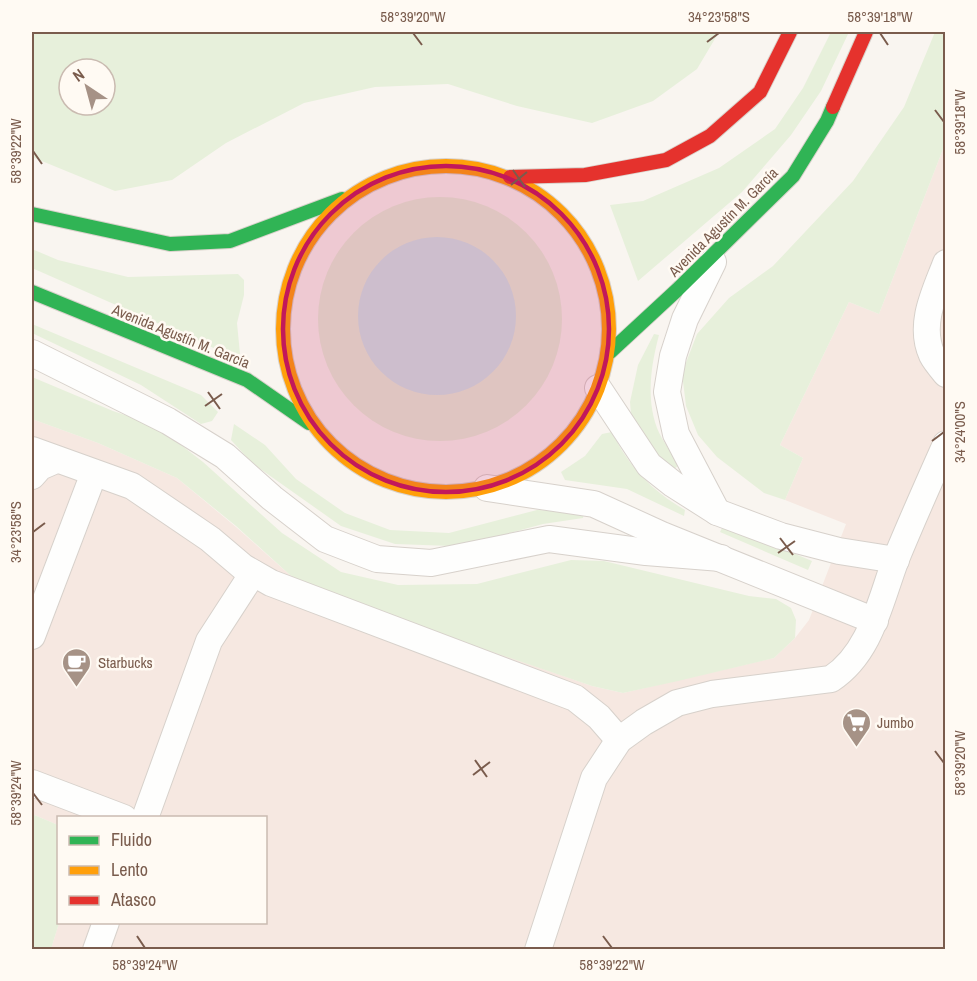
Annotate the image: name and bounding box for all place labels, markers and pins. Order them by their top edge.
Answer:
cafe icon: Starbucks [61,646,93,688]
place label: Starbucks [98,652,153,673]
supermarket icon: Jumbo [840,706,872,748]
place label: Jumbo [877,712,914,733]

